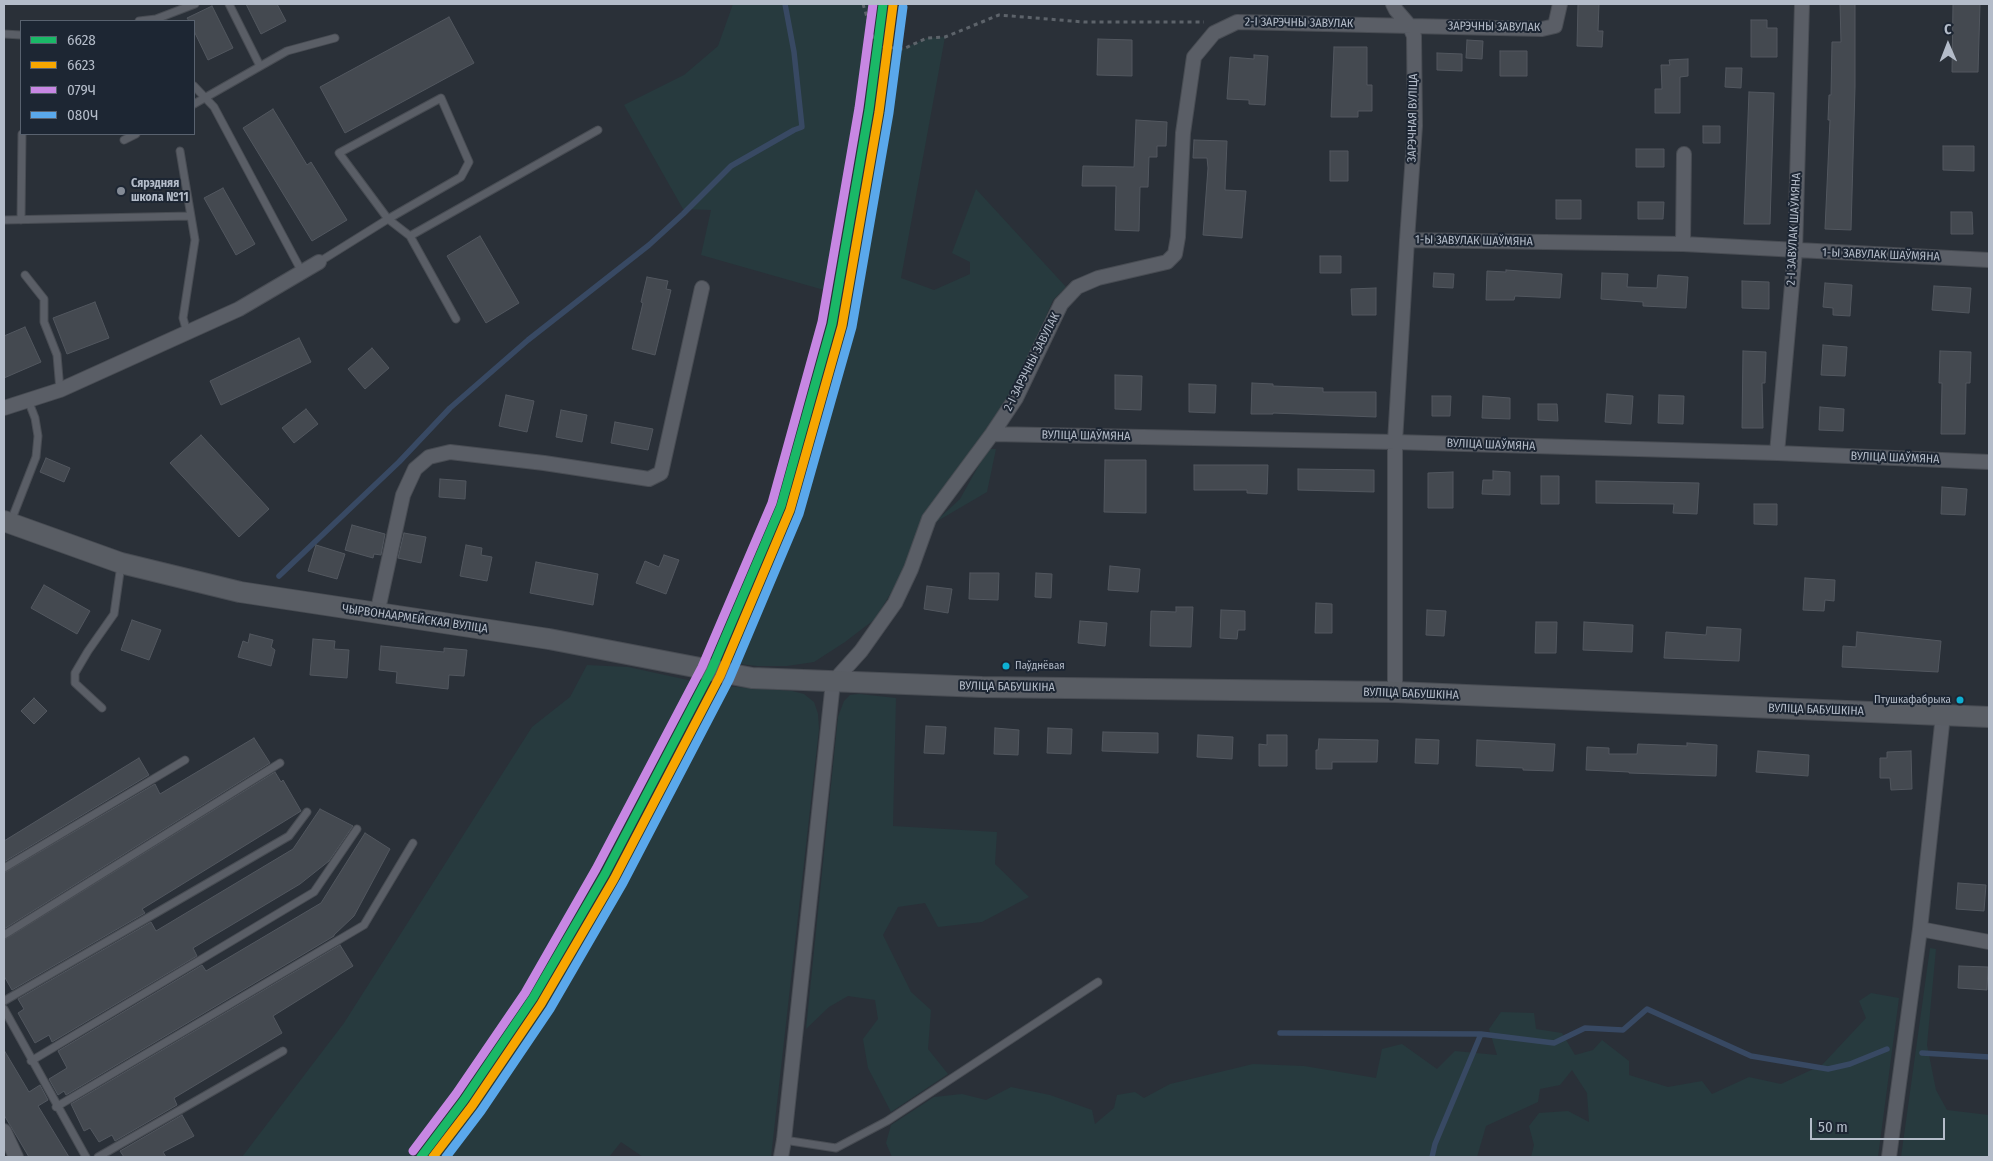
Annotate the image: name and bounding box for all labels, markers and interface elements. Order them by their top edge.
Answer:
street label: 2-І ЗАРЭЧНЫ ЗАВУЛАК [1245,15,1353,31]
street label: ЗАРЭЧНЫ ЗАВУЛАК [1448,19,1540,35]
legend [20,20,195,135]
north arrow [1923,20,1973,70]
text: С [1944,21,1952,38]
text: 6628 [67,31,96,49]
text: 6623 [67,56,95,74]
street label: ЗАРЭЧНАЯ ВУЛІЦА [1405,74,1421,162]
text: 079Ч [67,81,96,99]
text: 080Ч [67,106,98,124]
street label: 2-І ЗАВУЛАК ШАЎМЯНА [1784,172,1804,286]
place label: Сярэдняя школа №11 [131,177,188,205]
marker: Сярэдняя школа №11 [115,185,127,197]
street label: 1-Ы ЗАВУЛАК ШАЎМЯНА [1415,233,1533,249]
street label: 1-Ы ЗАВУЛАК ШАЎМЯНА [1822,246,1940,264]
street label: 2-І ЗАРЭЧНЫ ЗАВУЛАК [1001,310,1063,414]
street label: ВУЛІЦА ШАЎМЯНА [1041,428,1131,444]
street label: ВУЛІЦА ШАЎМЯНА [1446,436,1536,454]
street label: ВУЛІЦА ШАЎМЯНА [1850,449,1940,467]
street label: ЧЫРВОНААРМЕЙСКАЯ ВУЛІЦА [341,602,489,636]
place label: Паўднёвая [1015,659,1065,673]
marker: Паўднёвая [1001,661,1011,671]
street label: ВУЛІЦА БАБУШКІНА [959,679,1055,695]
street label: ВУЛІЦА БАБУШКІНА [1363,685,1459,703]
place label: Птушкафабрыка [1874,693,1951,707]
marker: Птушкафабрыка [1955,695,1965,705]
street label: ВУЛІЦА БАБУШКІНА [1768,701,1864,719]
scale bar [1813,1108,1948,1140]
text: 50 m [1818,1118,1848,1136]

